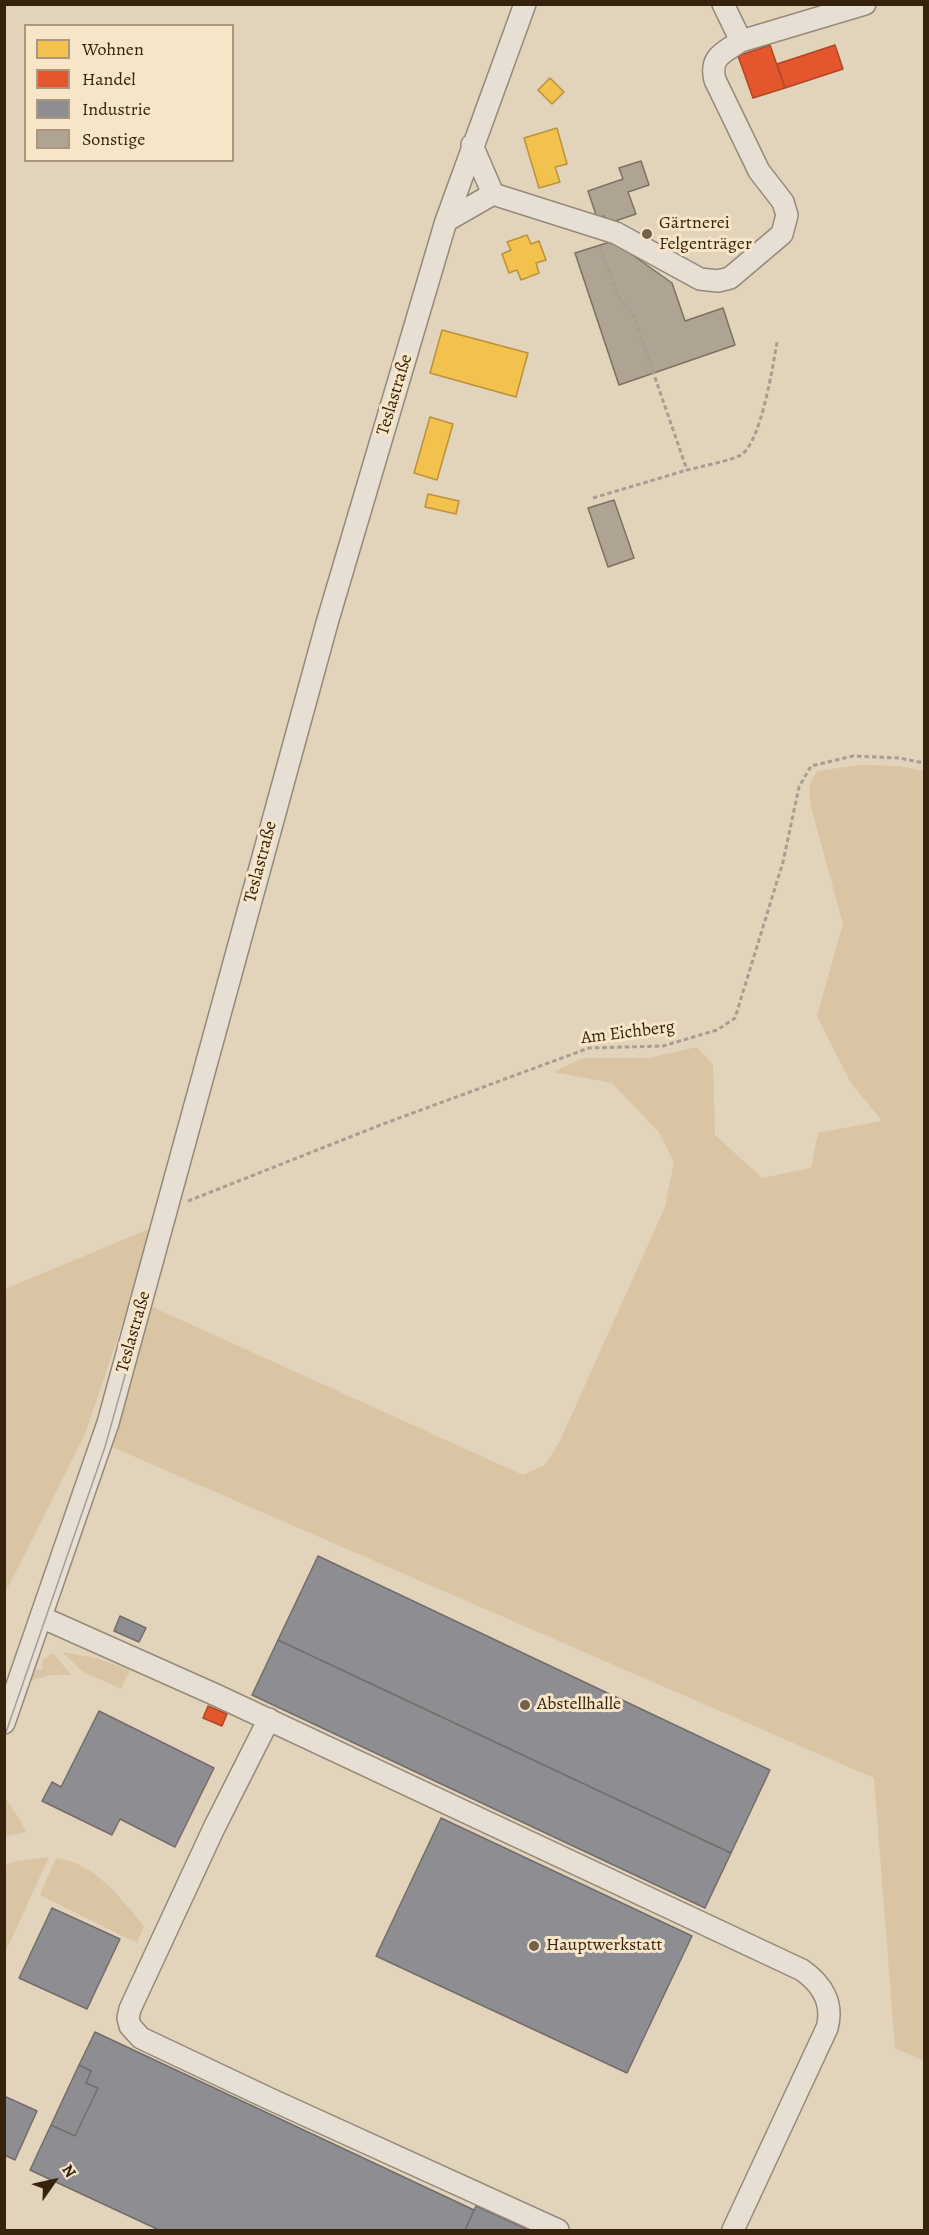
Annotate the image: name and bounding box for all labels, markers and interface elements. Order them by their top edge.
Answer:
legend [24,24,234,162]
text: Wohnen [82,37,144,61]
text: Handel [82,67,136,91]
text: Industrie [82,97,151,121]
text: Sonstige [82,127,145,151]
place label: Gärtnerei Felgenträger [659,213,752,256]
marker: Gärtnerei Felgenträger [640,227,654,241]
street label: Teslastraße [372,352,418,438]
street label: Teslastraße [240,819,282,905]
street label: Am Eichberg [580,1017,676,1049]
street label: Teslastraße [112,1289,156,1375]
place label: Abstellhalle [537,1694,621,1716]
marker: Abstellhalle [518,1698,532,1712]
place label: Hauptwerkstatt [546,1935,663,1957]
marker: Hauptwerkstatt [527,1939,541,1953]
north arrow [24,2151,84,2211]
text: N [57,2160,81,2182]

